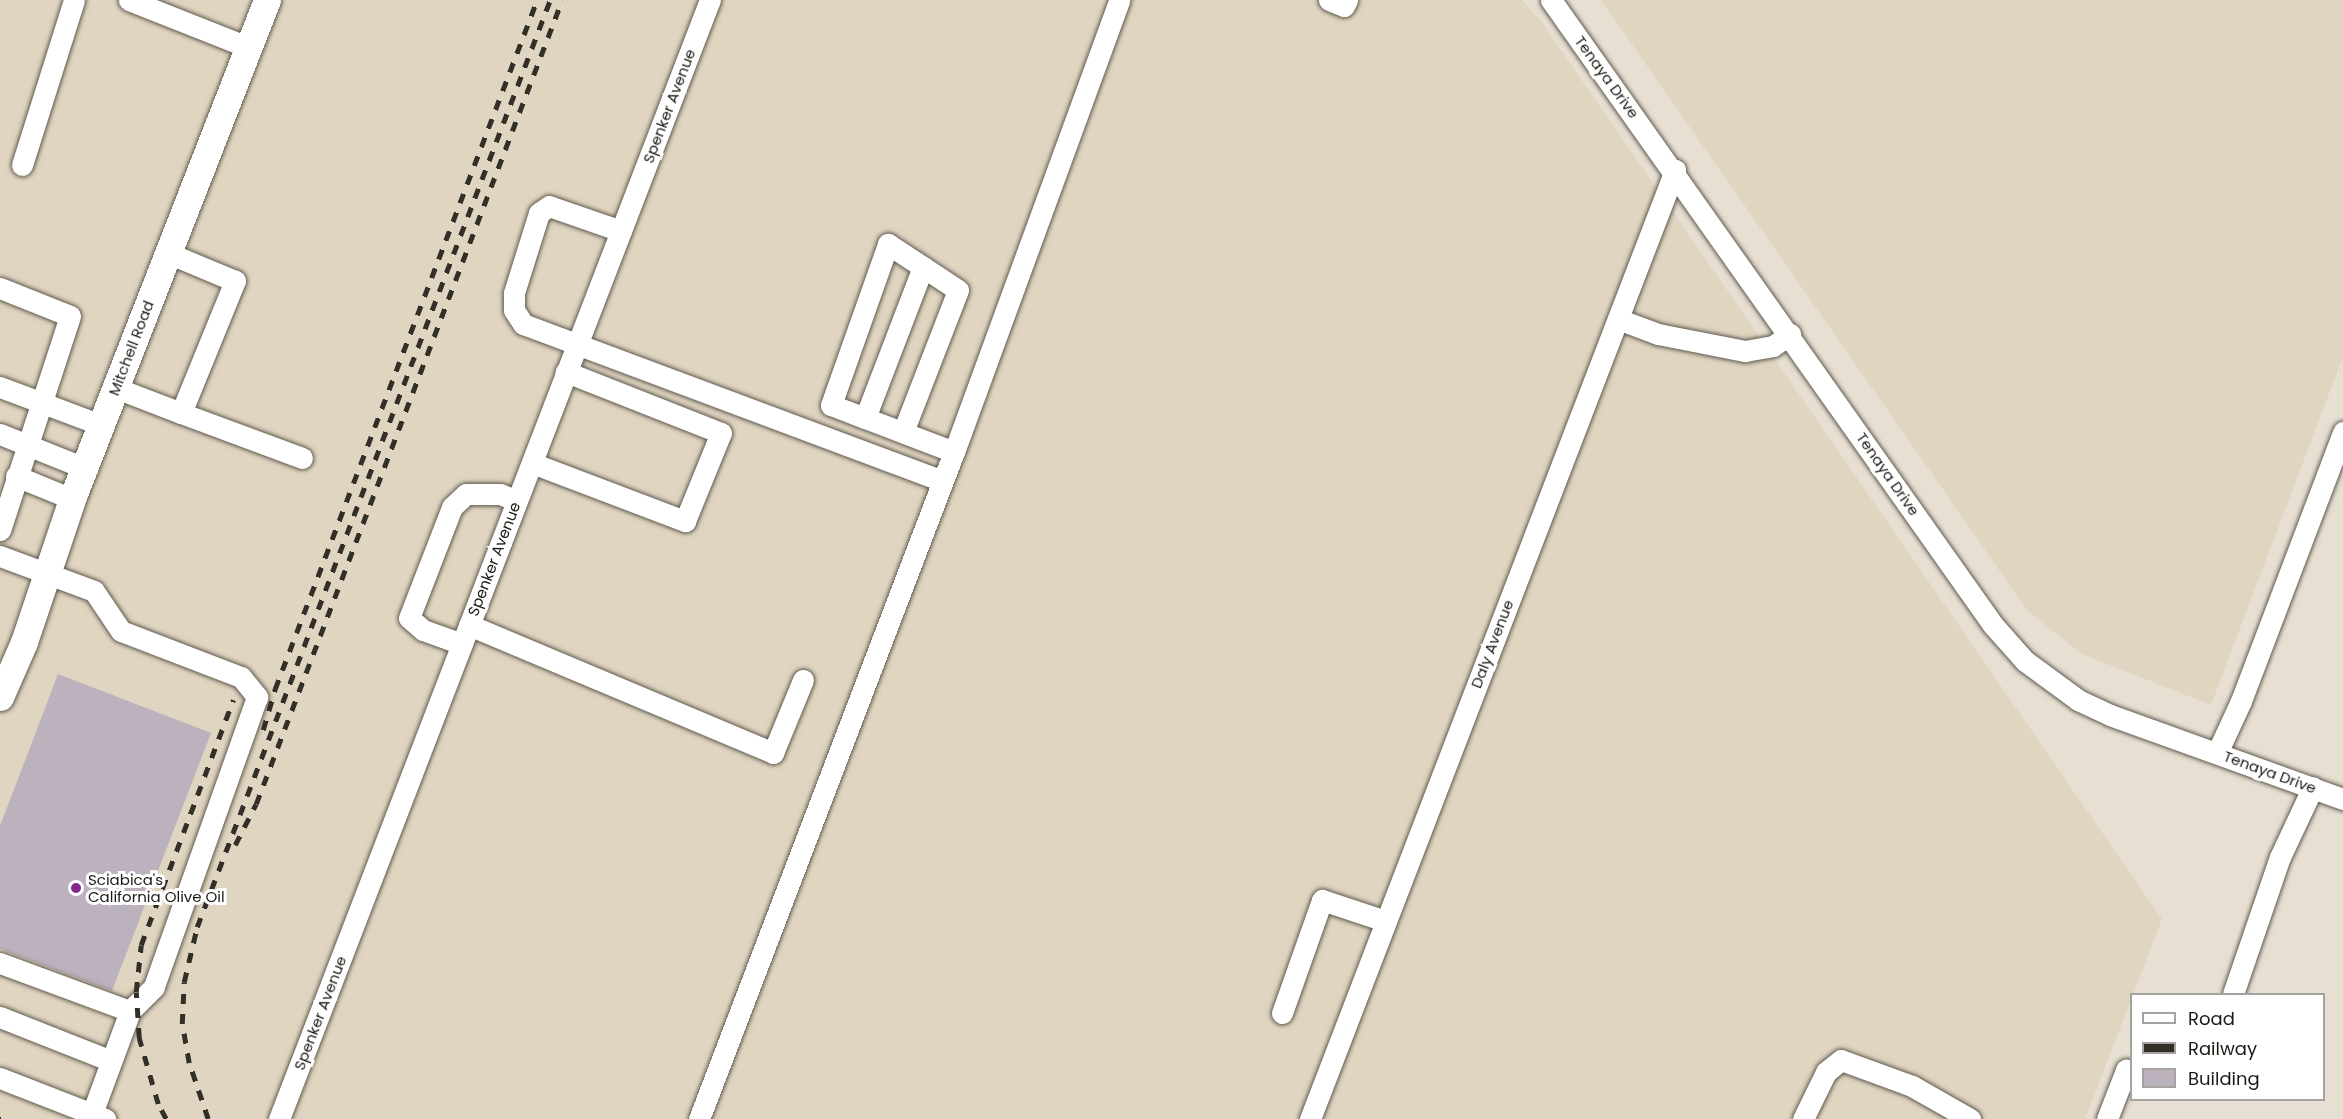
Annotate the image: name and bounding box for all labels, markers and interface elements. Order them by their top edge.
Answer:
street label: Tenaya Drive [1571,32,1643,122]
street label: Spenker Avenue [639,46,699,166]
street label: Mitchell Road [105,298,157,398]
street label: Tenaya Drive [1853,429,1923,519]
street label: Spenker Avenue [464,499,524,619]
street label: Daly Avenue [1467,597,1517,691]
street label: Tenaya Drive [2221,747,2319,797]
place label: Sciabica's California Olive Oil [88,870,225,905]
marker: Sciabica's California Olive Oil [69,881,83,895]
street label: Spenker Avenue [290,953,350,1073]
legend [2130,993,2325,1101]
text: Road [2188,1006,2235,1031]
text: Railway [2188,1036,2257,1061]
text: Building [2188,1066,2260,1091]

